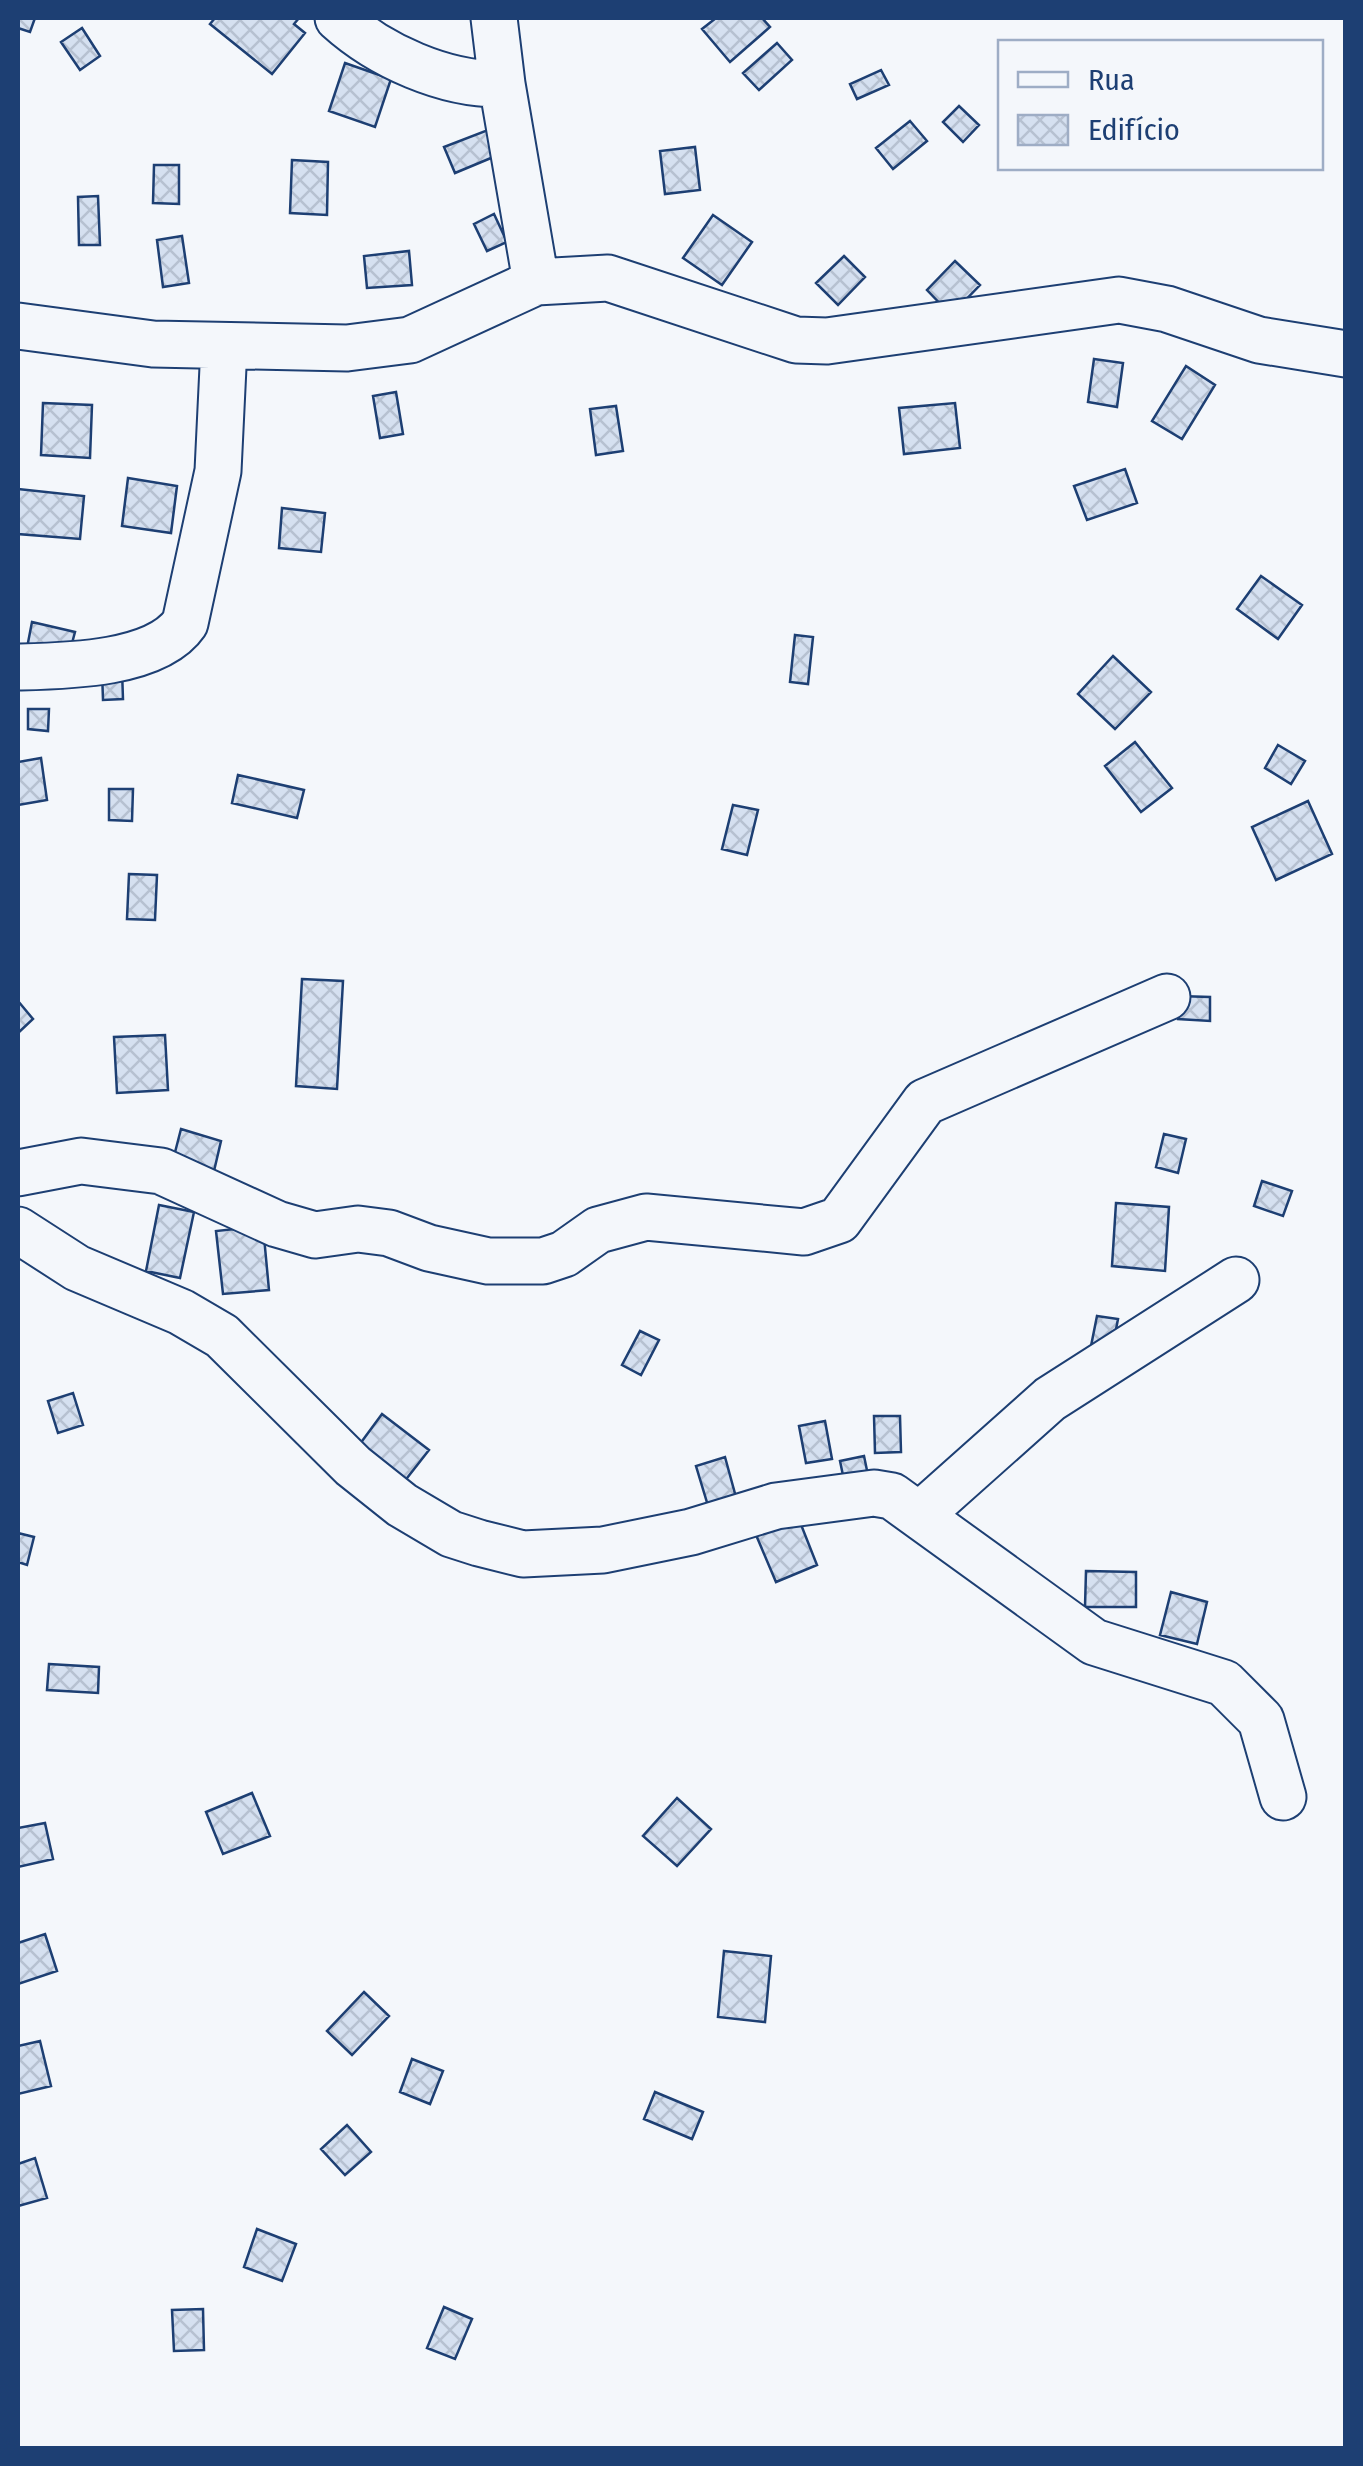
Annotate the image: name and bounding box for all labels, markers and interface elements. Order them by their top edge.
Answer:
legend [998,40,1323,170]
text: Rua [1088,62,1135,98]
text: Edifício [1088,112,1180,148]

